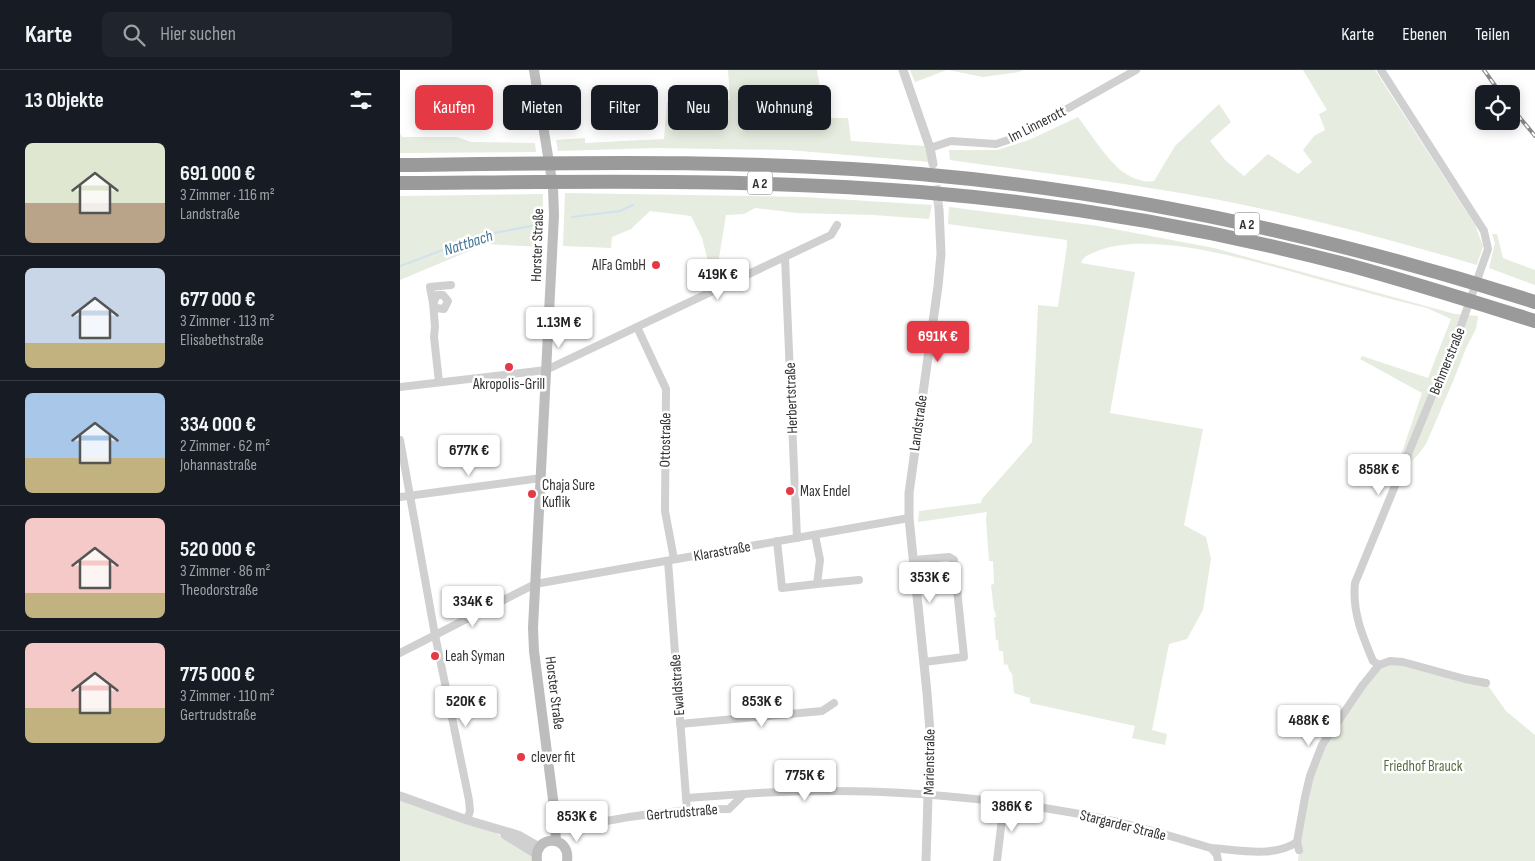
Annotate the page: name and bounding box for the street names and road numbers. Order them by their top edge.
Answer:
street label: Im Linnerott [1005,102,1069,147]
road number: A 2 [748,172,772,195]
street label: Horster Straße [527,208,548,282]
road number: A 2 [1234,212,1260,236]
street label: Behmerstraße [1425,325,1470,398]
street label: Herbertstraße [781,362,802,434]
street label: Landstraße [905,394,932,452]
street label: Ottostraße [656,412,675,468]
street label: Klarastraße [692,537,752,566]
street label: Ewaldstraße [666,654,689,716]
street label: Horster Straße [541,655,568,731]
street label: Marienstraße [919,729,940,795]
street label: Gertrudstraße [646,800,719,825]
street label: Stargarder Straße [1078,806,1168,845]

